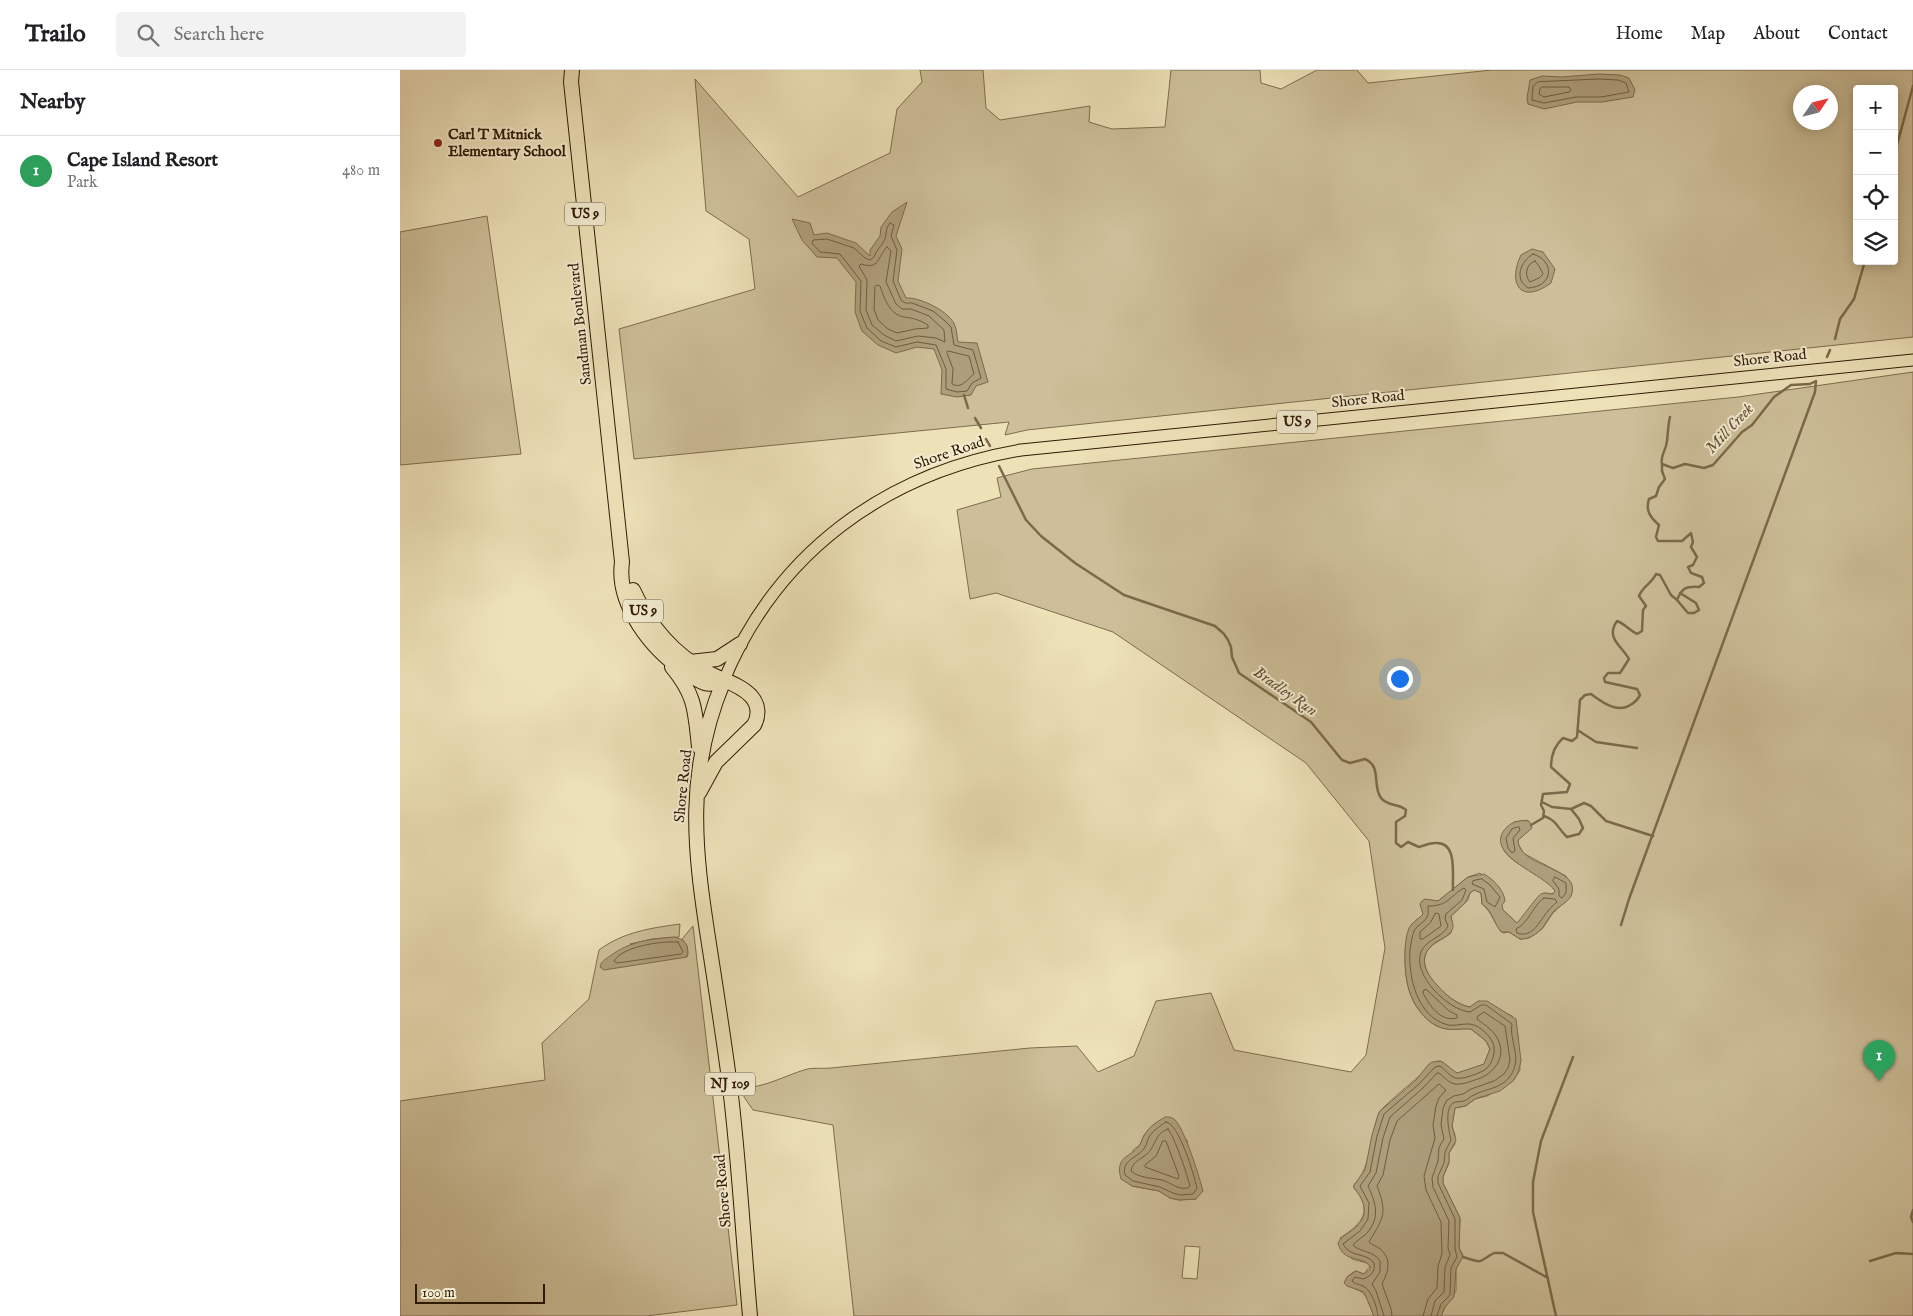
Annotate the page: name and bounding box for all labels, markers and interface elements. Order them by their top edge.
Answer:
search box [116,12,466,57]
text: Trailo [25,19,86,50]
icon: search [134,21,162,49]
text: Search here [174,23,264,47]
text: Home [1616,23,1663,46]
text: Map [1691,23,1725,46]
text: About [1753,23,1800,46]
text: Contact [1828,23,1888,46]
north arrow [1793,85,1838,130]
map controls [1853,85,1898,265]
button: + [1853,85,1898,130]
text: Nearby [20,89,85,116]
place label: Carl T Mitnick Elementary School [448,125,567,161]
button: − [1853,130,1898,175]
marker: Carl T Mitnick Elementary School [432,137,444,149]
text: Cape Island Resort [67,149,218,173]
text: 1 [33,161,39,181]
text: 480 m [342,161,380,181]
text: Park [67,173,97,193]
button: locate [1853,175,1898,220]
road number: US 9 [565,202,605,226]
button: layers [1853,220,1898,265]
street label: Sandman Boulevard [564,261,596,386]
street label: Shore Road [1733,345,1808,371]
street label: Shore Road [1331,386,1406,412]
water label: Mill Creek [1702,399,1759,458]
road number: US 9 [1277,411,1317,434]
street label: Shore Road [911,432,988,474]
road number: US 9 [623,600,663,622]
water label: Bradley Run [1249,663,1321,721]
your location [1387,666,1413,692]
street label: Shore Road [670,748,696,823]
pin: 1 [1863,1040,1895,1081]
road number: NJ 109 [705,1072,755,1096]
street label: Shore Road [710,1153,736,1228]
scale bar [415,1281,545,1304]
text: 100 m [422,1284,455,1302]

